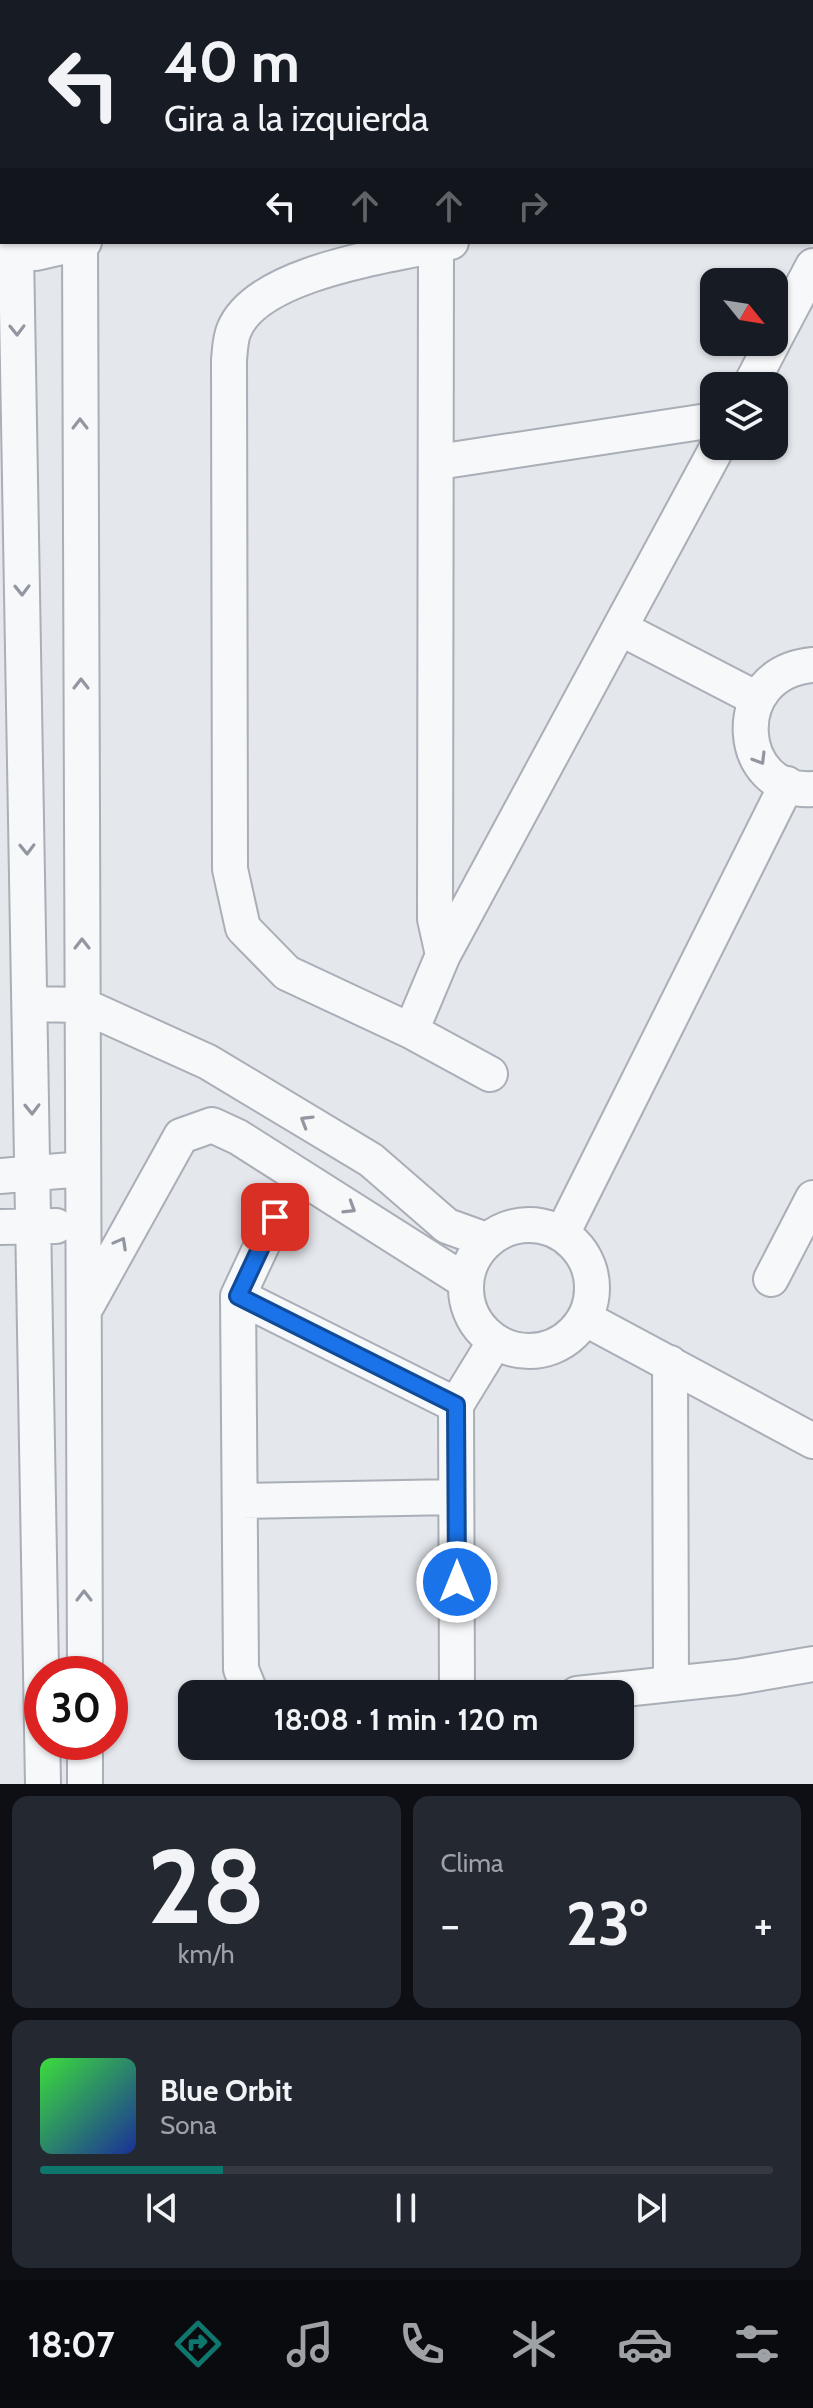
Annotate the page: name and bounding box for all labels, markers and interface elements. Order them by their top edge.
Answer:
text: 40 m [164,28,300,96]
icon: left [32,32,136,136]
text: Gira a la izquierda [164,96,429,140]
icon: left [259,184,303,228]
icon: ahead [343,184,387,228]
icon: ahead [427,184,471,228]
icon: right [511,184,555,228]
north arrow [700,268,788,356]
map controls [700,268,788,460]
one-way arrow [9,324,26,337]
button: layers [700,372,788,460]
one-way arrow [71,417,89,430]
one-way arrow [14,584,31,597]
one-way arrow [72,677,90,690]
one-way arrow [750,750,766,765]
one-way arrow [19,843,36,856]
one-way arrow [73,937,91,950]
one-way arrow [23,1103,41,1116]
one-way arrow [300,1115,315,1131]
pin [241,1183,309,1251]
icon: arrive [253,1195,297,1239]
one-way arrow [341,1198,356,1213]
one-way arrow [112,1236,127,1251]
position arrow [415,1540,499,1624]
one-way arrow [75,1589,93,1602]
speed limit sign: 30 [24,1656,128,1760]
text: 18:08 · 1 min · 120 m [274,1701,538,1738]
text: 28 [147,1823,265,1949]
text: Clima [441,1847,503,1879]
text: 23° [566,1887,647,1960]
text: − [441,1898,460,1951]
text: + [754,1898,773,1951]
text: km/h [178,1938,235,1970]
text: Blue Orbit [160,2072,292,2109]
text: Sona [160,2109,217,2141]
icon: previous [140,2186,184,2230]
icon: pause [384,2186,428,2230]
icon: next [629,2186,673,2230]
icon: directions [170,2316,226,2372]
icon: music [282,2316,338,2372]
icon: phone [394,2316,450,2372]
icon: climate [506,2316,562,2372]
icon: car [617,2316,673,2372]
icon: filters [729,2316,785,2372]
text: 18:07 [28,2322,115,2366]

